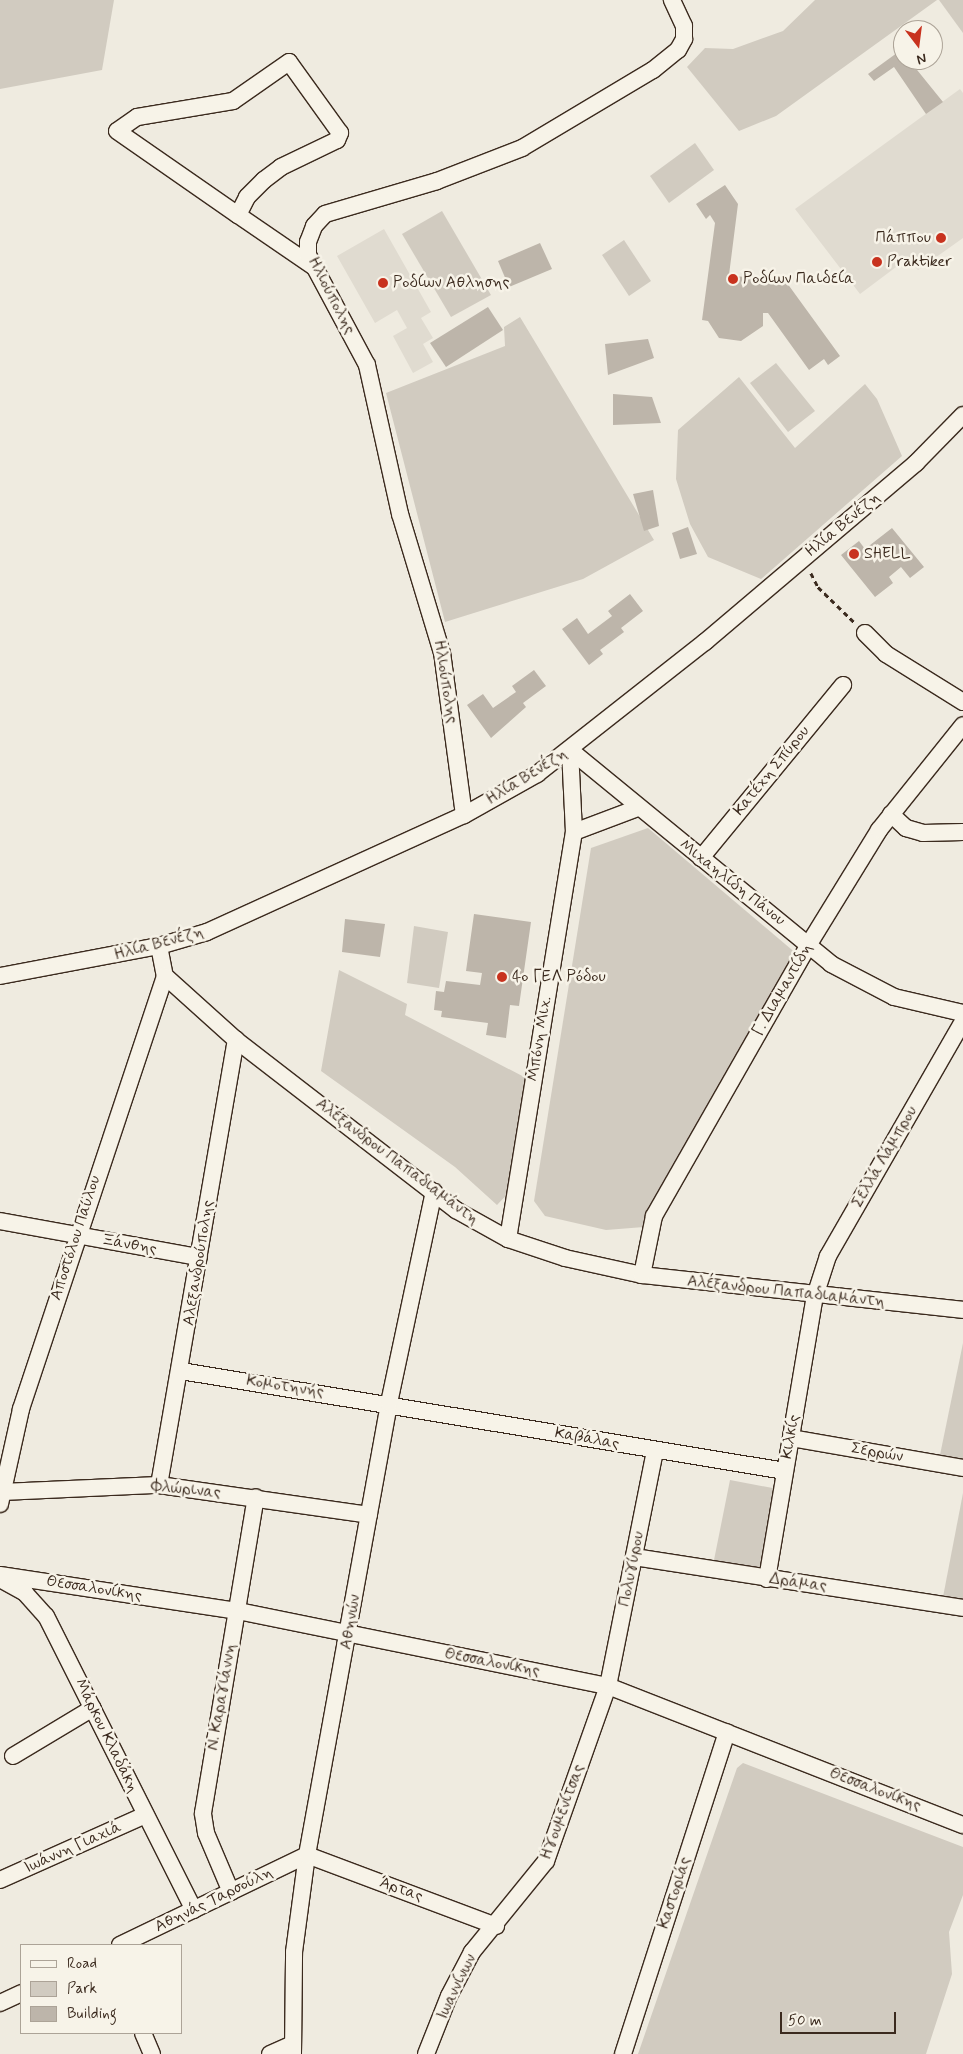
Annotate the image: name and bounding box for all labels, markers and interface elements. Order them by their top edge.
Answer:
north arrow [893,20,943,70]
text: N [915,49,928,68]
place label: Πάππου [876,228,931,248]
marker: Πάππου [935,232,947,244]
place label: Praktiker [887,252,952,272]
street label: Ηλιούπολης [303,254,359,338]
marker: Praktiker [871,256,883,268]
place label: Ροδίων Παιδεία [743,269,854,289]
place label: Ροδίων Αθλησης [393,273,509,293]
marker: Ροδίων Παιδεία [727,273,739,285]
marker: Ροδίων Αθλησης [377,277,389,289]
street label: Ηλία Βενέζη [802,488,884,562]
place label: SHELL [864,544,910,564]
marker: SHELL [848,548,860,560]
street label: Ηλιούπολης [429,639,461,725]
street label: Κατέχη Σπύρου [730,722,814,820]
street label: Ηλία Βενέζη [483,745,571,809]
street label: Μιχαηλίδη Πάνου [675,836,789,930]
street label: Ηλία Βενέζη [112,923,206,965]
street label: Γ. Διαμαντίδη [749,940,817,1040]
place label: 4ο ΓΕΛ Ρόδου [512,967,606,987]
marker: 4ο ΓΕΛ Ρόδου [496,971,508,983]
street label: Μπόνη Μιχ. [524,995,556,1083]
street label: Αλέξανδρου Παπαδιαμάντη [312,1095,482,1229]
street label: Σελλά Λάμπρου [848,1103,922,1211]
street label: Αποστόλου Παύλου [47,1173,105,1303]
street label: Αλεξανδρούπολης [180,1199,218,1327]
street label: Ξάνθης [100,1231,158,1259]
street label: Αλέξανδρου Παπαδιαμάντη [686,1272,886,1312]
street label: Κομοτηνής [245,1371,325,1403]
street label: Κιλκίς [778,1413,804,1461]
street label: Καβάλας [553,1424,621,1454]
street label: Σερρών [849,1439,905,1467]
street label: Φλώρινας [150,1477,222,1503]
street label: Πολυγύρου [615,1530,649,1608]
street label: Δράμας [768,1569,828,1597]
street label: Θεσσαλονίκης [45,1572,143,1606]
street label: Αθηνών [337,1593,365,1651]
street label: Ν. Καραγιάννη [203,1642,241,1752]
street label: Θεσσαλονίκης [443,1644,541,1682]
street label: Μάρκου Κλαδάκη [70,1676,142,1796]
street label: Ηγουμενίτσας [537,1762,589,1862]
street label: Θεσσαλονίκης [827,1764,923,1816]
street label: Ιωάννη Γιαχιά [21,1818,125,1878]
street label: Καστοριάς [654,1855,696,1931]
street label: Αθηνάς Ταρσούλη [152,1863,276,1937]
street label: Άρτας [377,1873,425,1907]
legend [20,1944,182,2034]
street label: Ιωαννίνων [433,1951,481,2023]
text: Road [67,1954,97,1974]
text: Park [67,1979,97,1999]
scale bar [783,2002,899,2034]
text: Building [67,2004,117,2024]
text: 50 m [788,2011,822,2031]

